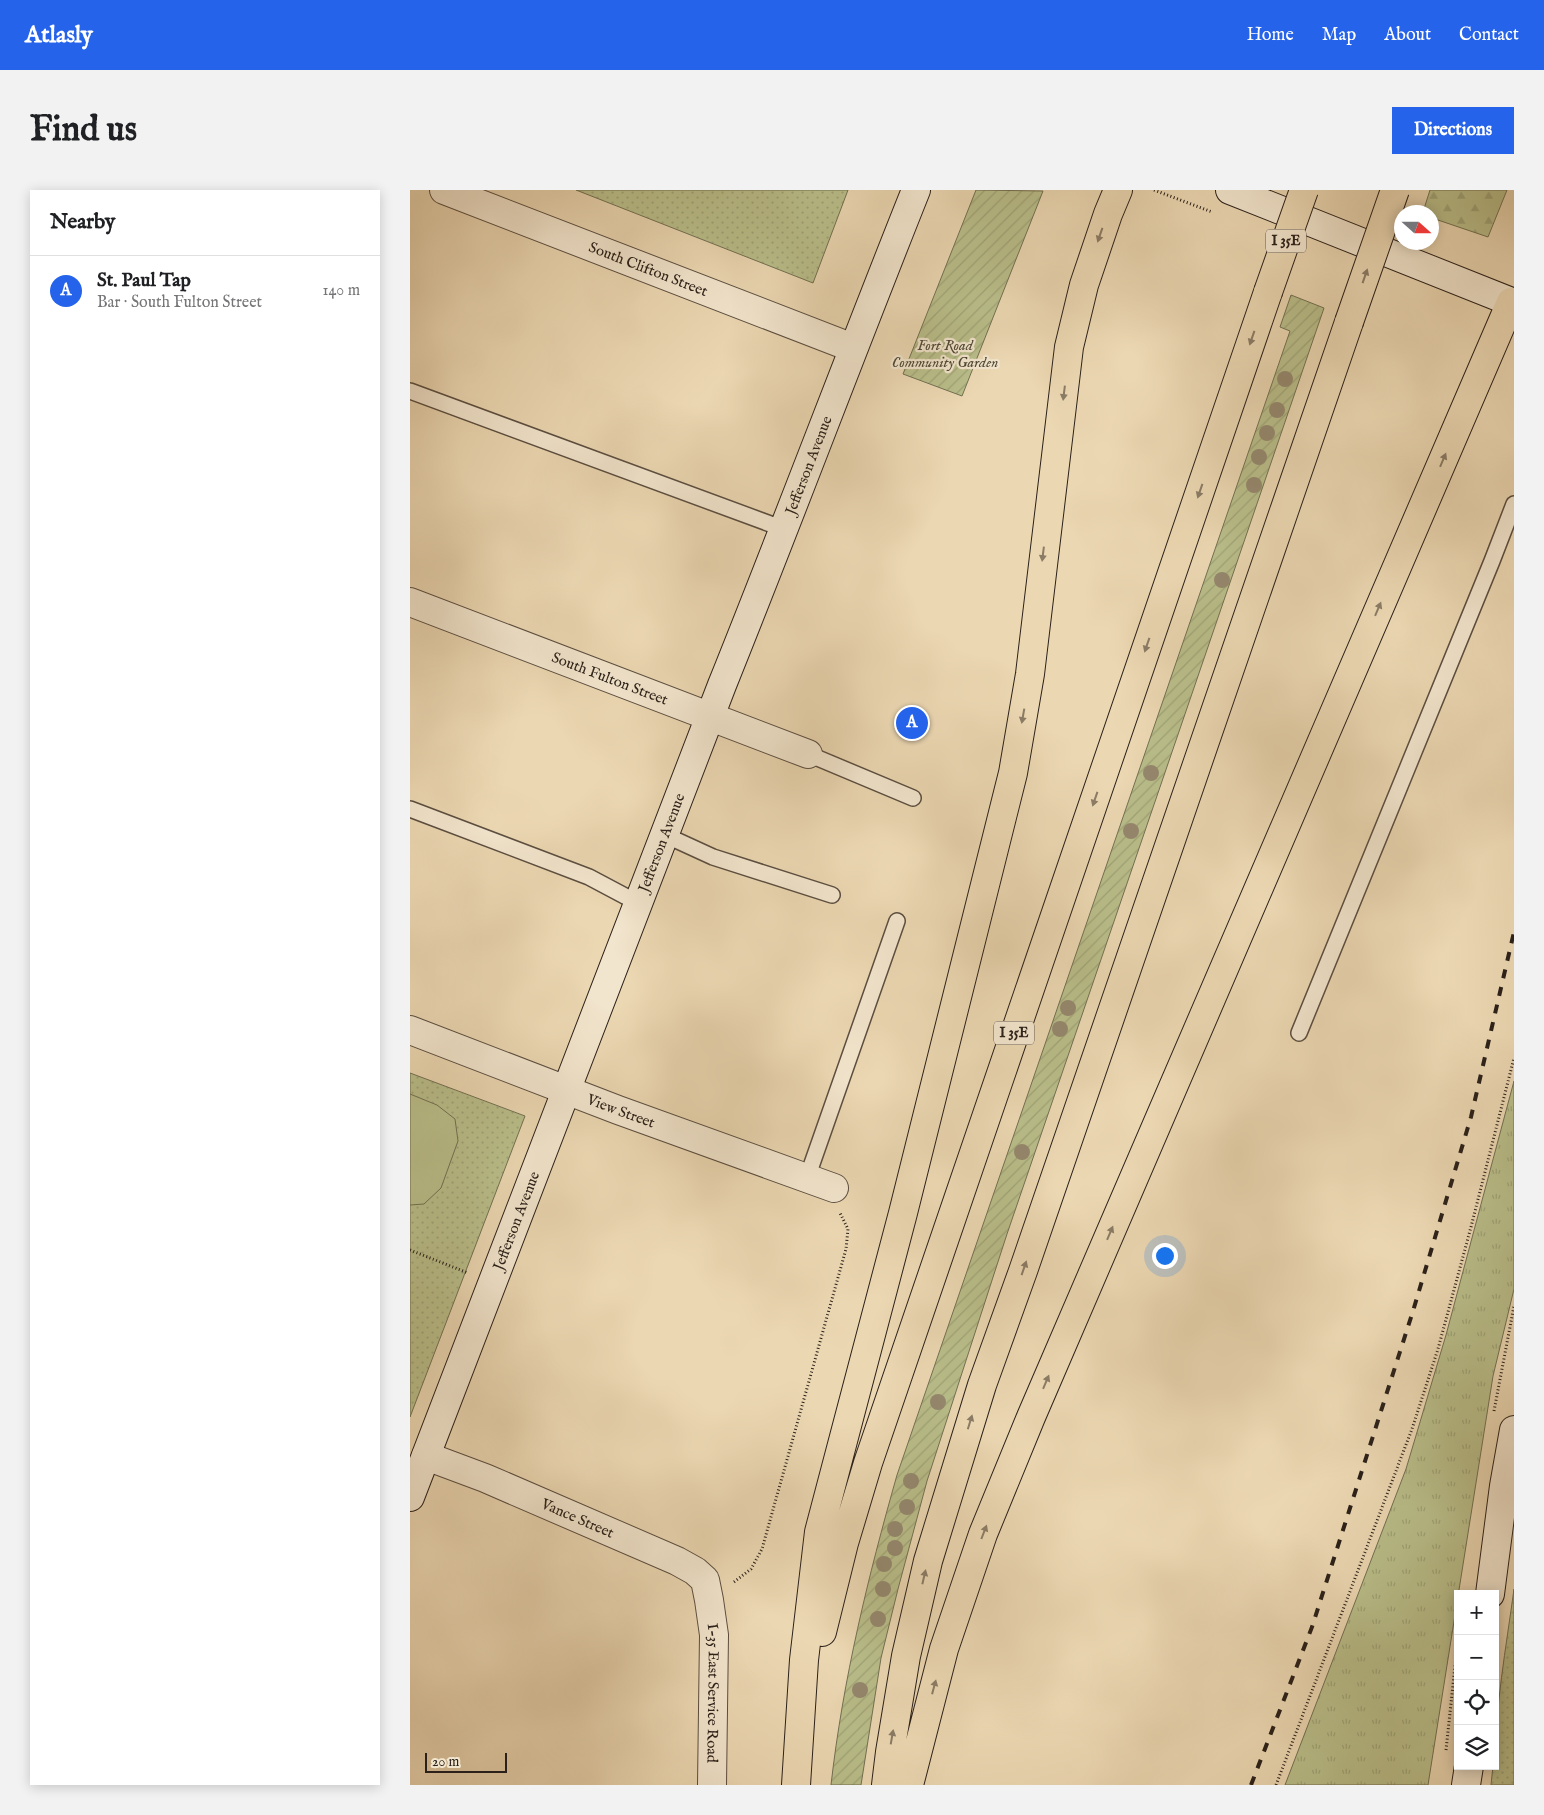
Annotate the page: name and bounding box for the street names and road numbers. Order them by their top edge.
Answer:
road number: I 35E [1266,230,1306,252]
street label: South Clifton Street [586,237,710,300]
street label: Jefferson Avenue [780,413,836,519]
street label: South Fulton Street [549,648,671,709]
street label: Jefferson Avenue [633,790,689,897]
road number: I 35E [994,1021,1034,1044]
street label: View Street [583,1089,658,1132]
street label: Jefferson Avenue [488,1168,544,1275]
street label: Vance Street [538,1494,617,1542]
street label: I-35 East Service Road [703,1622,724,1764]

